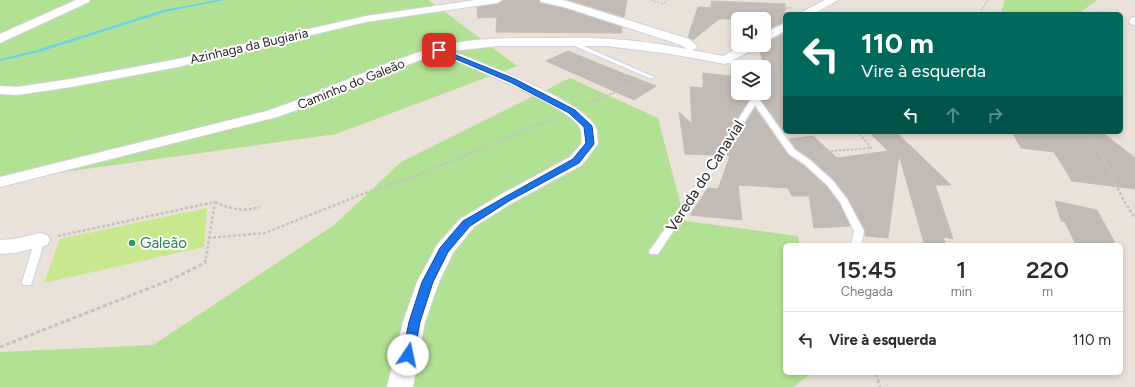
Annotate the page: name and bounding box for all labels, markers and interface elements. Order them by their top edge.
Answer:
map controls [731,12,771,100]
button: sound [731,12,771,52]
street label: Azinhaga da Bugiaria [188,25,310,67]
text: 110 m [861,26,934,60]
icon: left [795,28,847,80]
pin [422,33,456,67]
icon: arrive [428,39,450,61]
street label: Caminho do Galeão [295,56,407,112]
button: layers [731,60,771,100]
text: Vire à esquerda [861,60,986,82]
icon: left [900,104,922,126]
icon: ahead [942,104,964,126]
icon: right [984,104,1006,126]
street label: Vereda do Canavial [662,117,748,235]
place label: Galeão [140,234,187,252]
marker: Galeão [127,238,137,248]
text: 15:45 [837,255,897,284]
text: 1 [956,255,966,284]
text: 220 [1026,255,1069,284]
text: Chegada [841,284,893,299]
text: min [951,284,972,299]
text: m [1042,284,1053,299]
icon: left [795,329,817,351]
text: Vire à esquerda [829,331,936,349]
text: 110 m [1073,331,1111,349]
position arrow [387,334,429,376]

